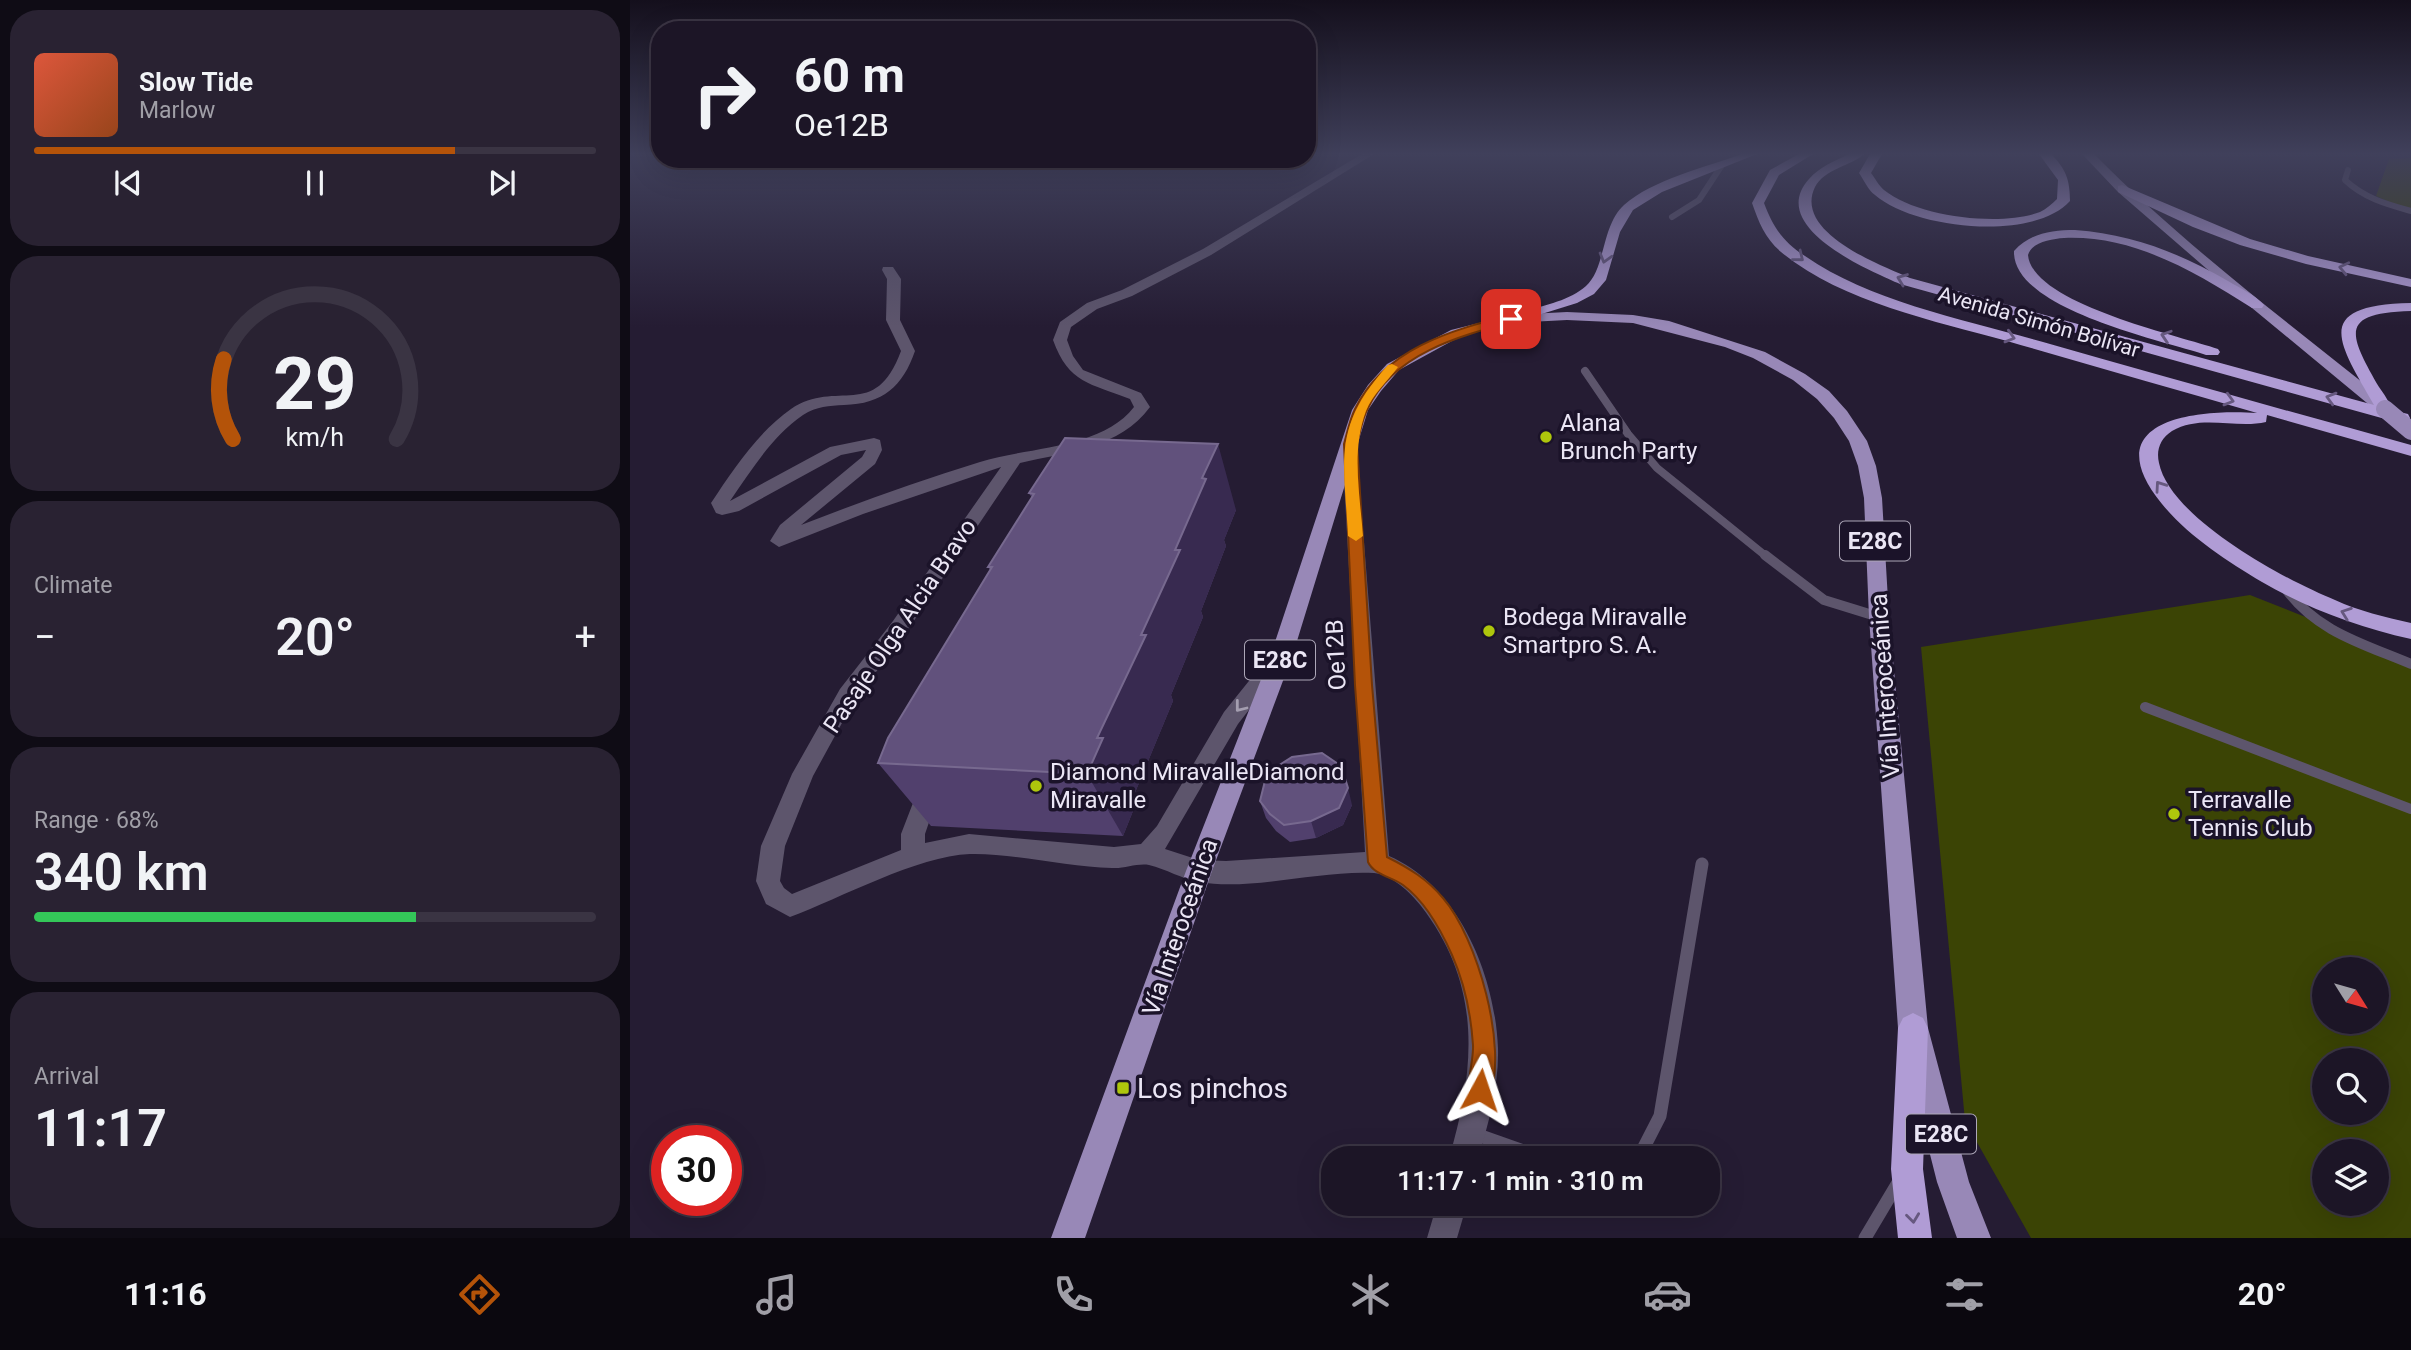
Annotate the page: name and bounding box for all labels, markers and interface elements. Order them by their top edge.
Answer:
text: 60 m [794,47,905,104]
icon: right [679,49,770,140]
text: Slow Tide [139,67,253,97]
text: Marlow [139,97,215,124]
text: Oe12B [794,106,889,144]
icon: previous [109,164,147,202]
icon: pause [296,164,334,202]
icon: next [483,164,521,202]
one-way arrow [1791,248,1803,261]
one-way arrow [1599,252,1614,264]
one-way arrow [2338,261,2350,276]
one-way arrow [1896,273,1908,287]
street label: Avenida Simón Bolívar [1936,282,2142,362]
pin [1481,289,1541,349]
icon: arrive [1492,300,1530,338]
one-way arrow [2004,329,2016,344]
one-way arrow [2161,330,2173,345]
text: 29 [273,342,357,428]
one-way arrow [2223,391,2235,406]
one-way arrow [2325,392,2337,407]
place label: Alana Brunch Party [1560,409,1698,465]
text: km/h [286,423,344,452]
marker: Alana Brunch Party [1538,429,1554,445]
one-way arrow [2156,481,2168,494]
street label: Pasaje Olga Alcia Bravo [818,514,982,738]
road number: E28C [1840,522,1910,561]
text: Climate [34,572,113,599]
street label: Vía Interoceánica [1865,593,1905,779]
place label: Bodega Miravalle Smartpro S. A. [1503,603,1687,659]
text: 20° [275,607,355,668]
one-way arrow [2340,607,2352,621]
text: − [34,615,56,659]
text: + [574,615,596,659]
street label: Oe12B [1320,619,1352,691]
marker: Bodega Miravalle Smartpro S. A. [1481,623,1497,639]
road number: E28C [1245,640,1315,680]
one-way arrow [1236,699,1248,712]
place label: Diamond MiravalleDiamond Miravalle [1050,758,1345,814]
marker: Diamond MiravalleDiamond Miravalle [1028,778,1044,794]
place label: Terravalle Tennis Club [2188,786,2313,842]
marker: Terravalle Tennis Club [2166,806,2182,822]
text: Range · 68% [34,807,159,834]
street label: Vía Interoceánica [1137,835,1223,1019]
text: 340 km [34,842,209,903]
north arrow [2312,957,2389,1034]
map controls [2312,957,2389,1216]
button: search [2312,1048,2389,1125]
position arrow [1443,1053,1517,1127]
text: Arrival [34,1063,99,1090]
place label: Los pinchos [1137,1072,1288,1105]
marker: Los pinchos [1115,1080,1131,1096]
text: 11:17 [34,1098,167,1159]
road number: E28C [1906,1114,1976,1154]
speed limit sign: 30 [651,1125,742,1216]
button: layers [2312,1139,2389,1216]
text: 11:17 · 1 min · 310 m [1397,1166,1644,1196]
one-way arrow [1905,1213,1920,1224]
icon: directions [455,1270,504,1319]
icon: music [752,1270,801,1319]
icon: phone [1049,1270,1098,1319]
icon: climate [1346,1270,1395,1319]
icon: car [1643,1270,1692,1319]
icon: filters [1940,1270,1989,1319]
text: 11:16 [124,1275,207,1313]
text: 20° [2238,1275,2287,1313]

